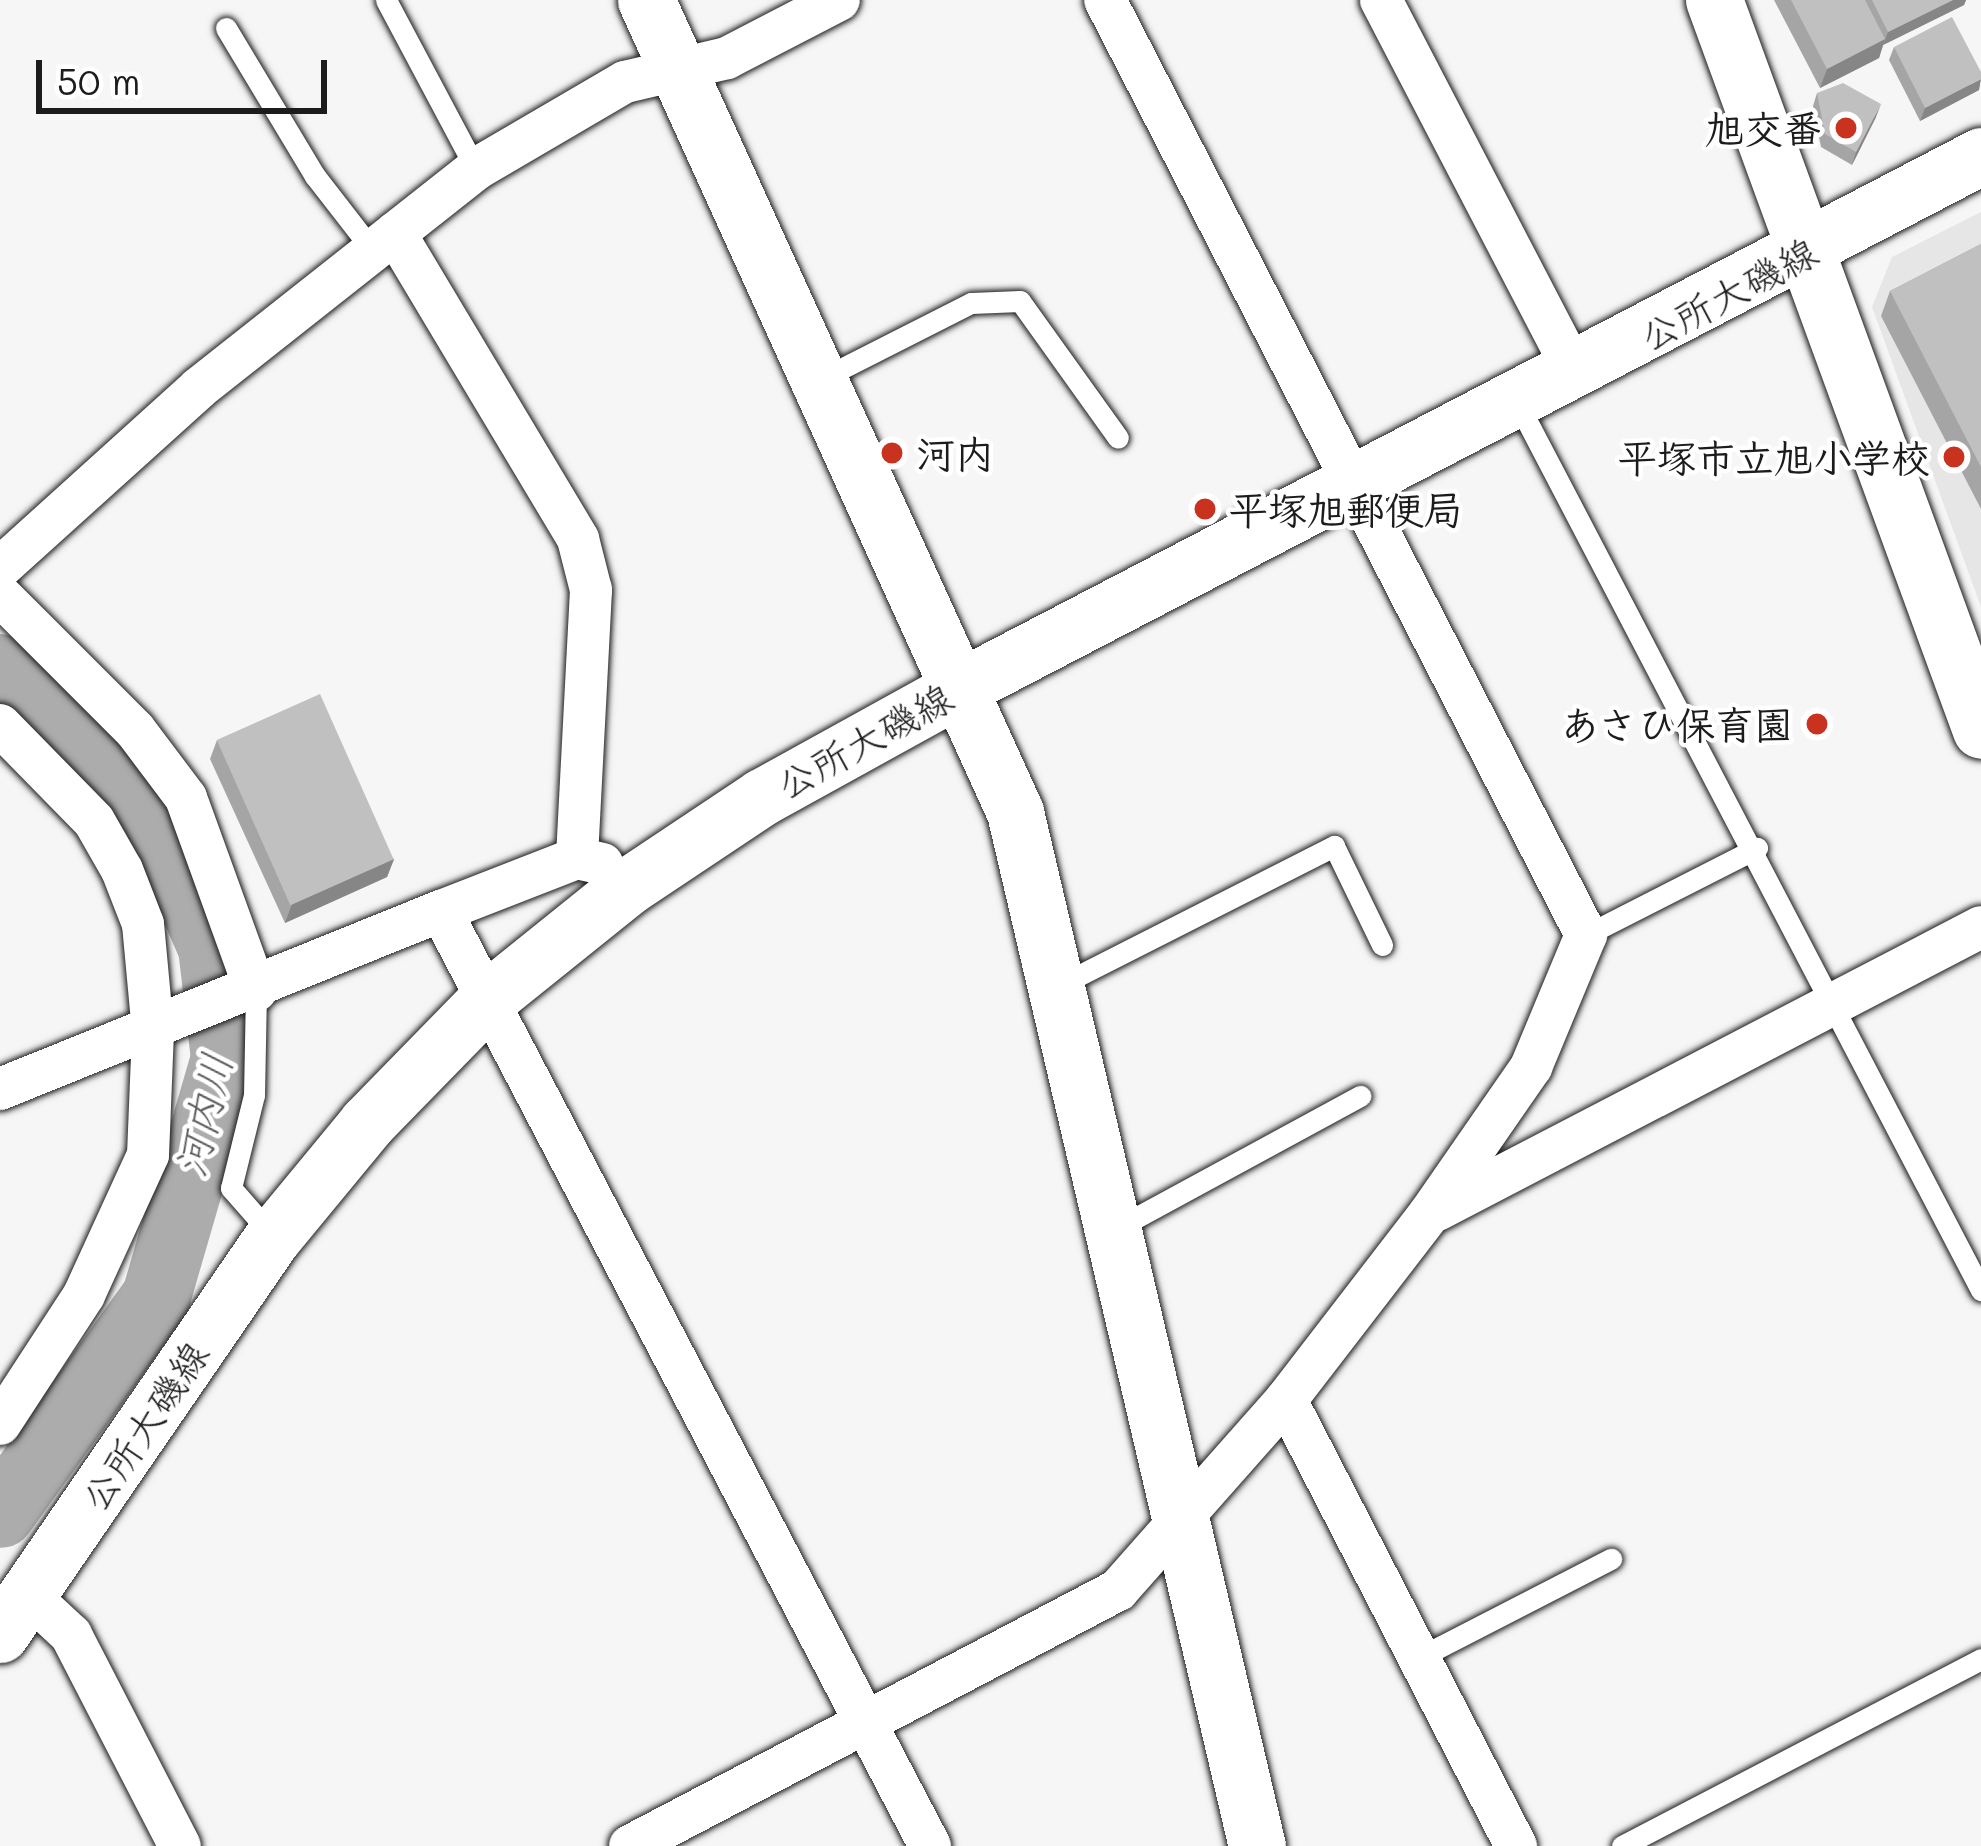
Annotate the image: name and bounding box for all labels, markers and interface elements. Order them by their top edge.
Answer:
scale bar [42,36,333,110]
text: 50 m [57,57,140,104]
place label: 旭交番 [1705,105,1822,151]
marker: 旭交番 [1833,115,1859,141]
street label: 公所大磯線 [1631,228,1825,360]
place label: 河内 [916,430,994,476]
place label: 平塚市立旭小学校 [1618,434,1930,480]
marker: 河内 [879,440,905,466]
marker: 平塚市立旭小学校 [1941,444,1967,470]
place label: 平塚旭郵便局 [1229,486,1463,532]
marker: 平塚旭郵便局 [1192,496,1218,522]
street label: 公所大磯線 [767,673,961,809]
place label: あさひ保育園 [1559,701,1793,747]
marker: あさひ保育園 [1804,711,1830,737]
water label: 河内川 [164,1048,242,1182]
street label: 公所大磯線 [70,1332,218,1520]

